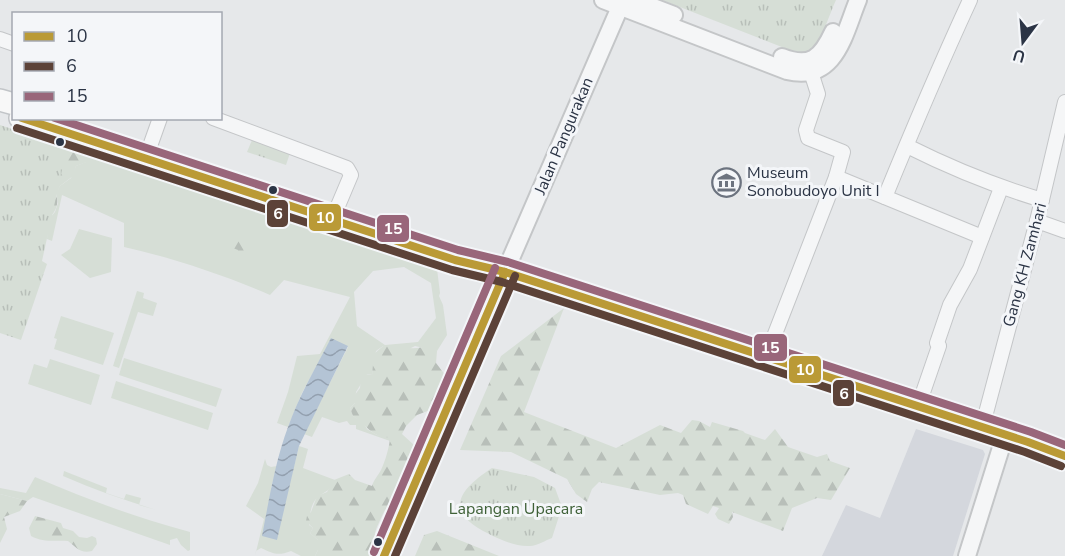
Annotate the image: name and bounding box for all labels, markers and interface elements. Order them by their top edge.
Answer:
legend [12,12,222,120]
north arrow [993,12,1053,72]
text: 10 [66,24,88,48]
text: U [1010,43,1028,68]
text: 6 [66,54,77,78]
street label: Jalan Pangurakan [529,74,599,199]
text: 15 [66,84,88,108]
unlabelled marker [54,136,66,148]
place label: Museum Sonobudoyo Unit I [747,162,880,202]
museum icon: Museum Sonobudoyo Unit I [710,166,742,198]
unlabelled marker [267,184,279,196]
line badge: 6 [266,199,289,228]
street label: Gang KH Zamhari [998,201,1052,329]
text: 6 [273,203,283,225]
line badge: 10 [308,203,342,232]
text: 10 [315,207,335,229]
line badge: 15 [376,214,410,243]
text: 15 [383,218,403,240]
line badge: 15 [753,333,788,362]
text: 15 [760,337,780,359]
line badge: 10 [788,355,822,384]
text: 10 [795,359,815,381]
line badge: 6 [832,379,855,407]
text: 6 [839,383,849,405]
park label: Lapangan Upacara [449,498,583,520]
unlabelled marker [372,536,384,548]

